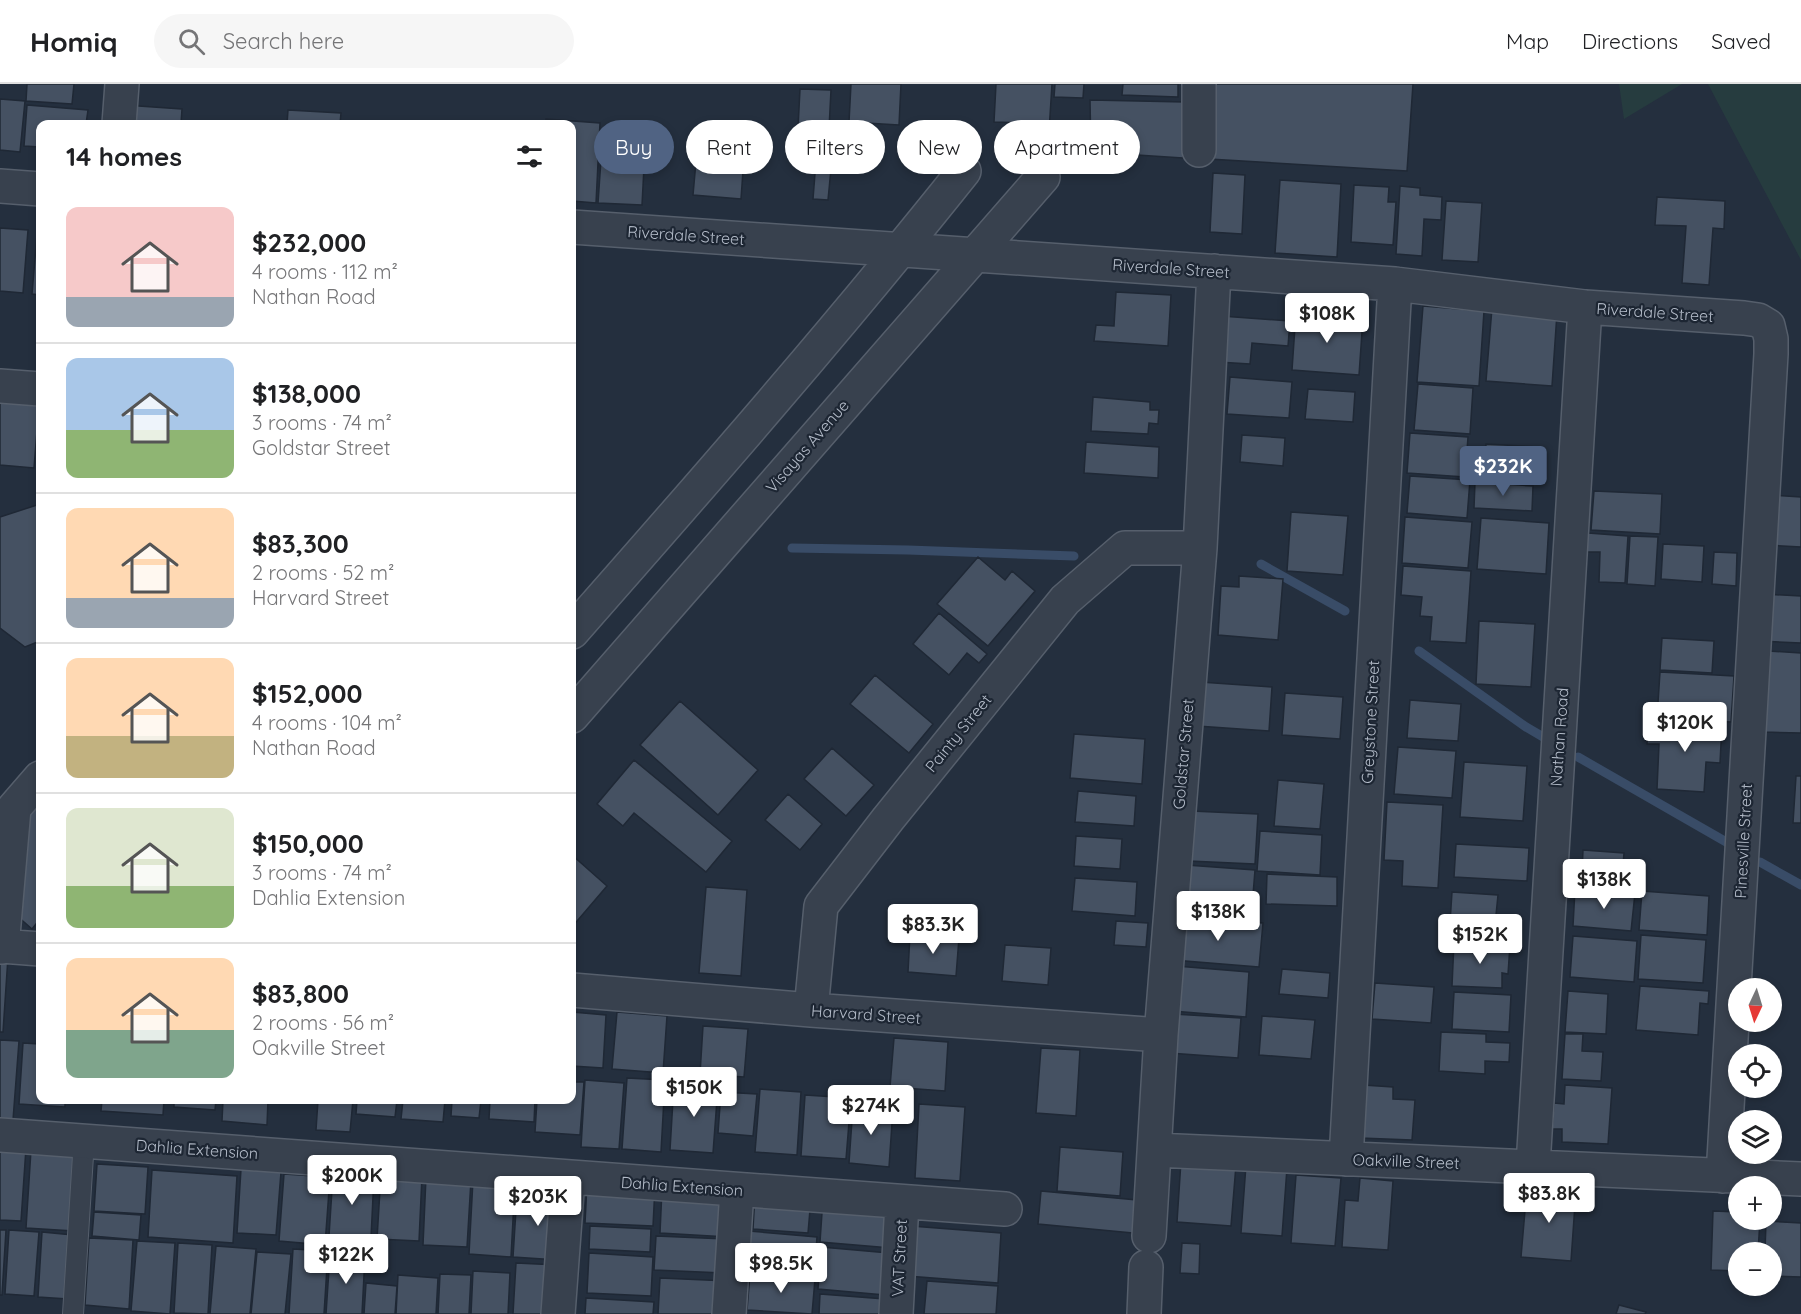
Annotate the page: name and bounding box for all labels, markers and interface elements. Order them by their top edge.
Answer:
search box [154,14,574,68]
text: Homiq [30,24,118,59]
icon: search [175,25,208,58]
text: Search here [223,27,344,55]
text: Map [1506,28,1549,54]
text: Directions [1582,28,1678,54]
text: Saved [1711,28,1771,54]
chip: Buy [594,120,674,174]
chip: Rent [686,120,773,174]
chip: Filters [785,120,885,174]
chip: New [897,120,982,174]
chip: Apartment [994,120,1140,174]
text: 14 homes [66,140,182,173]
icon: filters [513,140,546,173]
street label: Riverdale Street [627,221,745,249]
text: $232,000 [252,226,366,259]
icon: home [114,231,186,303]
street label: Riverdale Street [1112,254,1230,282]
text: 4 rooms · 112 m² [252,259,398,284]
text: Nathan Road [252,284,376,309]
pin: $108K [1285,293,1369,344]
street label: Riverdale Street [1596,298,1714,326]
text: $108K [1299,300,1355,325]
text: $138,000 [252,377,361,410]
icon: home [114,382,186,454]
street label: Visayas Avenue [761,395,853,497]
text: 3 rooms · 74 m² [252,410,392,435]
text: Goldstar Street [252,435,391,460]
pin: $232K [1461,446,1545,497]
text: $232K [1474,453,1532,478]
text: $83,300 [252,527,349,560]
icon: home [114,532,186,604]
text: 2 rooms · 52 m² [252,560,394,585]
text: Harvard Street [252,585,389,610]
street label: Greystone Street [1357,660,1383,784]
text: $152,000 [252,677,362,710]
icon: home [114,682,186,754]
street label: Nathan Road [1546,687,1572,787]
street label: Painty Street [921,690,995,776]
street label: Goldstar Street [1168,698,1198,810]
pin: $120K [1643,702,1727,753]
text: $120K [1657,709,1713,734]
text: 4 rooms · 104 m² [252,710,402,735]
text: Nathan Road [252,735,376,760]
street label: Pinesville Street [1730,783,1756,899]
text: $150,000 [252,827,364,860]
icon: home [114,832,186,904]
pin: $138K [1562,859,1646,910]
text: 3 rooms · 74 m² [252,860,392,885]
text: $138K [1577,866,1631,891]
text: Dahlia Extension [252,885,405,910]
pin: $138K [1176,891,1260,942]
text: $138K [1191,898,1245,923]
pin: $83.3K [884,904,982,955]
text: $83.3K [902,911,964,936]
pin: $152K [1438,914,1522,965]
text: $152K [1452,921,1508,946]
text: $83,800 [252,977,349,1010]
north arrow [1728,978,1782,1032]
map controls [1728,978,1782,1296]
icon: home [114,982,186,1054]
street label: Harvard Street [810,1000,922,1028]
text: 2 rooms · 56 m² [252,1010,394,1035]
text: Oakville Street [252,1035,385,1060]
button: locate [1728,1044,1782,1098]
pin: $150K [652,1067,736,1118]
text: $150K [666,1074,722,1099]
pin: $274K [829,1085,913,1136]
text: $274K [842,1092,900,1117]
button: layers [1728,1110,1782,1164]
street label: Dahlia Extension [135,1135,259,1163]
street label: Oakville Street [1352,1149,1460,1173]
pin: $200K [310,1155,394,1206]
text: $200K [322,1162,382,1187]
street label: Dahlia Extension [620,1172,744,1200]
pin: $83.8K [1500,1173,1598,1224]
pin: $203K [496,1176,580,1227]
button: + [1728,1176,1782,1230]
text: $83.8K [1518,1180,1580,1205]
text: $203K [508,1183,568,1208]
street label: VAT Street [887,1219,911,1297]
pin: $122K [304,1234,388,1285]
text: $122K [318,1241,374,1266]
button: − [1728,1242,1782,1296]
pin: $98.5K [732,1243,830,1294]
text: $98.5K [749,1250,813,1275]

